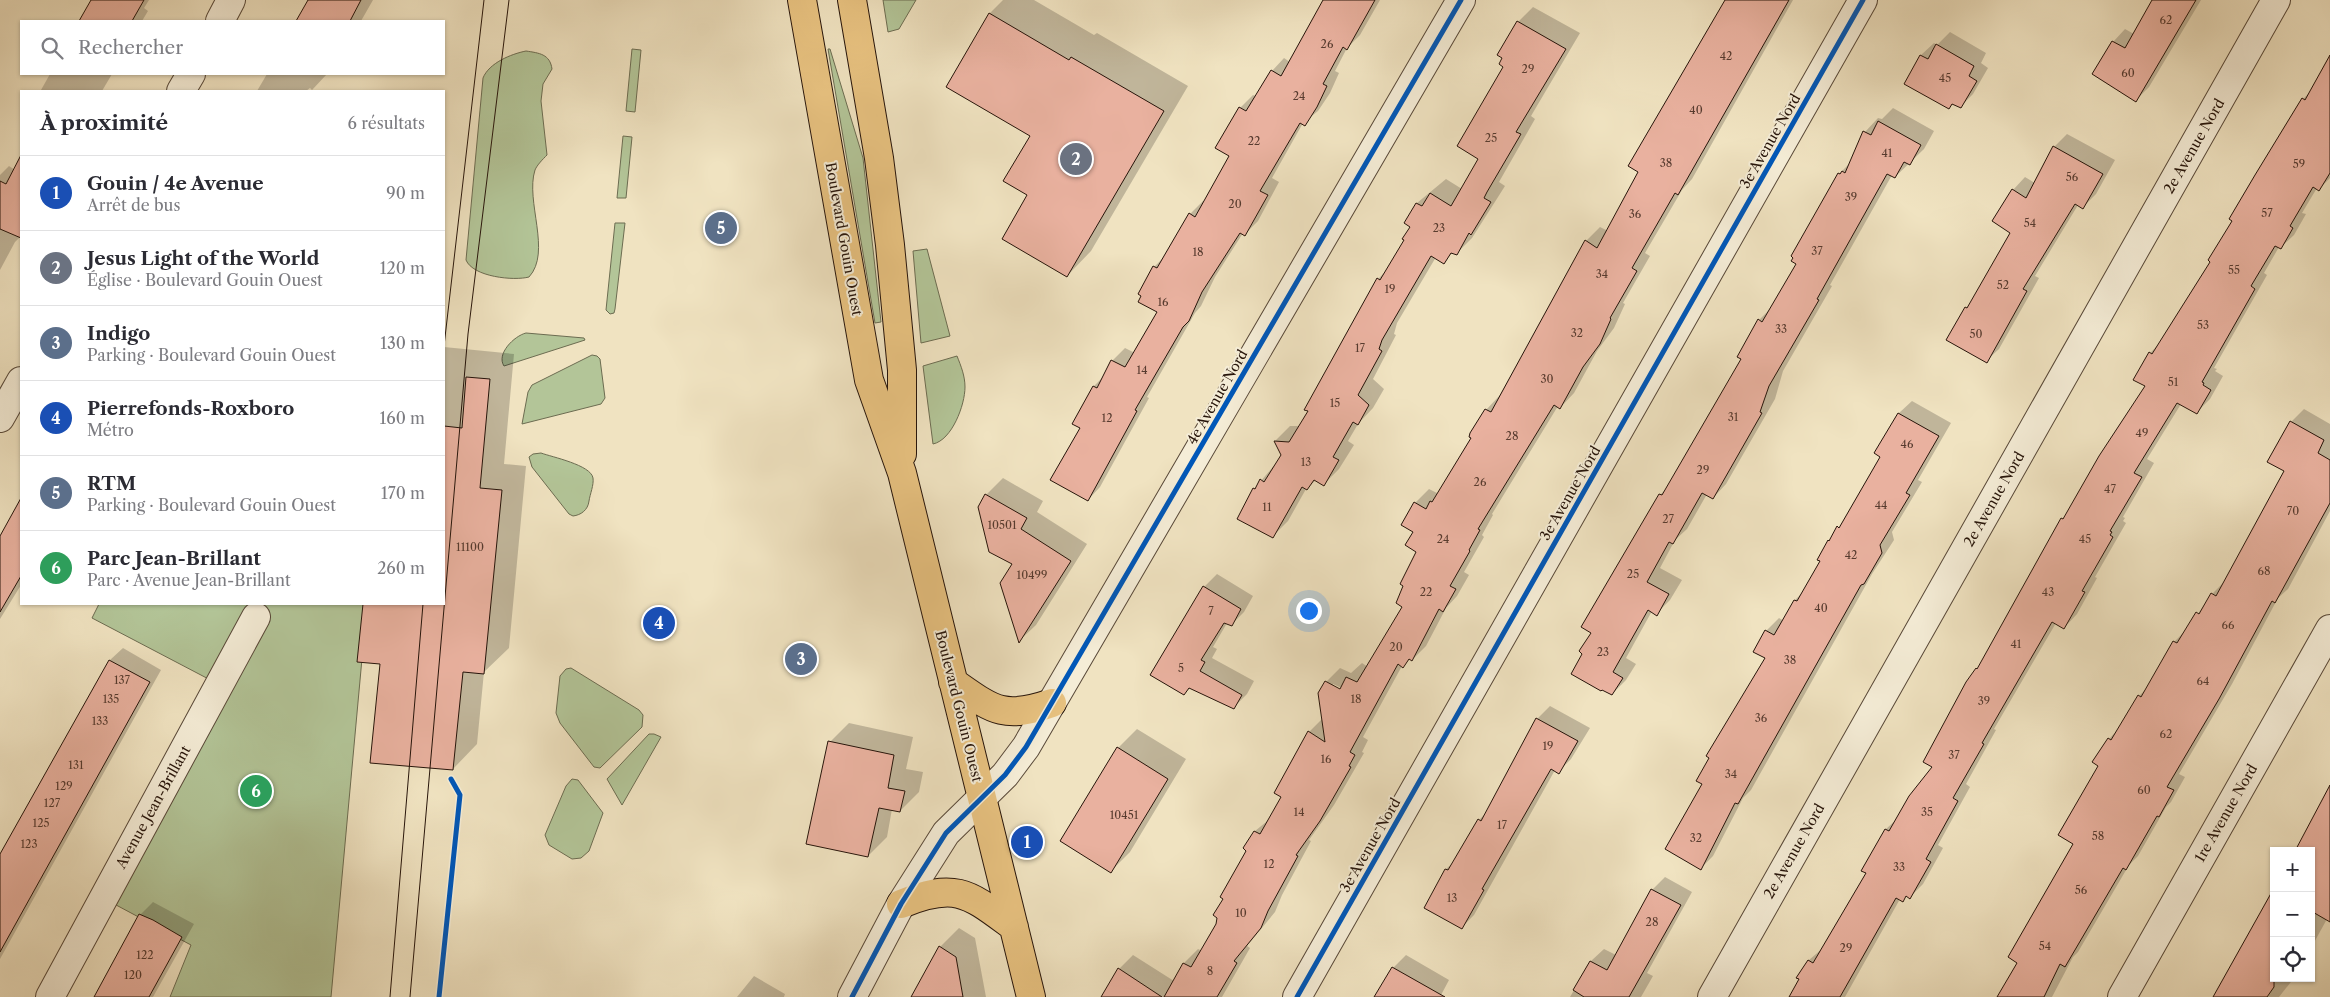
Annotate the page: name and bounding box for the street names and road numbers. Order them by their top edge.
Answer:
street label: 3e Avenue Nord [1736,90,1805,192]
street label: 2e Avenue Nord [2160,95,2229,197]
street label: Boulevard Gouin Ouest [822,161,866,317]
street label: 4e Avenue Nord [1183,346,1252,448]
street label: 3e Avenue Nord [1536,442,1605,544]
street label: 2e Avenue Nord [1960,448,2029,550]
street label: Boulevard Gouin Ouest [931,628,987,784]
street label: Avenue Jean-Brillant [111,742,194,873]
street label: 1re Avenue Nord [2191,760,2262,865]
street label: 3e Avenue Nord [1336,794,1405,896]
street label: 2e Avenue Nord [1760,800,1829,902]

